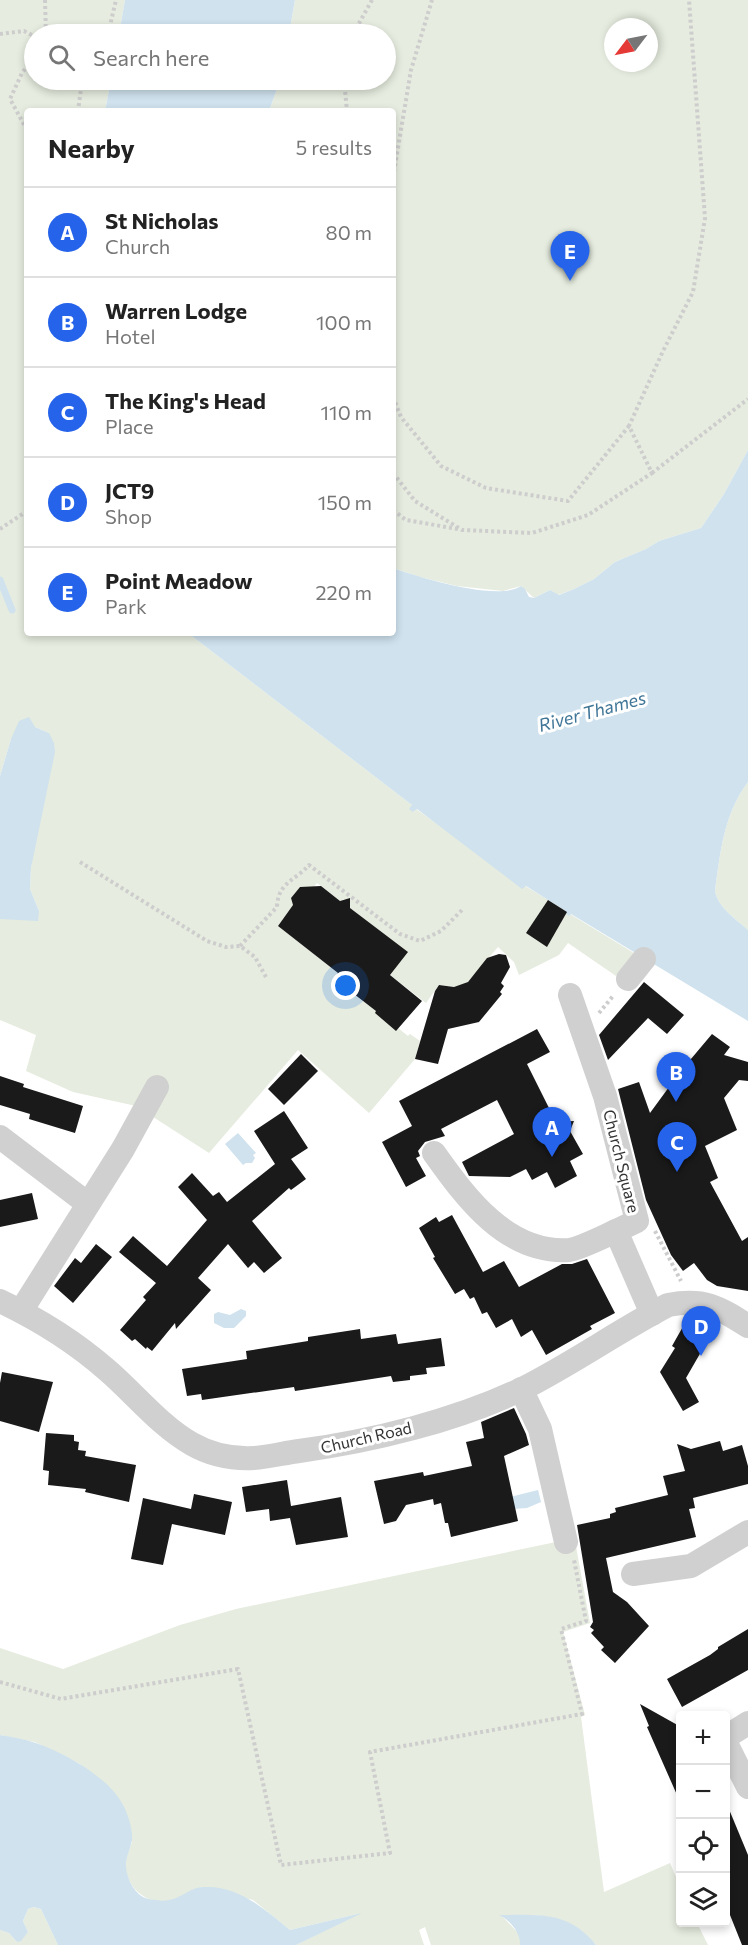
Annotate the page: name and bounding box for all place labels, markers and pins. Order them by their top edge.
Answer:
pin: E [550,232,590,281]
pin: B [656,1052,696,1102]
pin: A [532,1108,572,1157]
pin: C [658,1122,696,1172]
pin: D [682,1306,720,1356]

